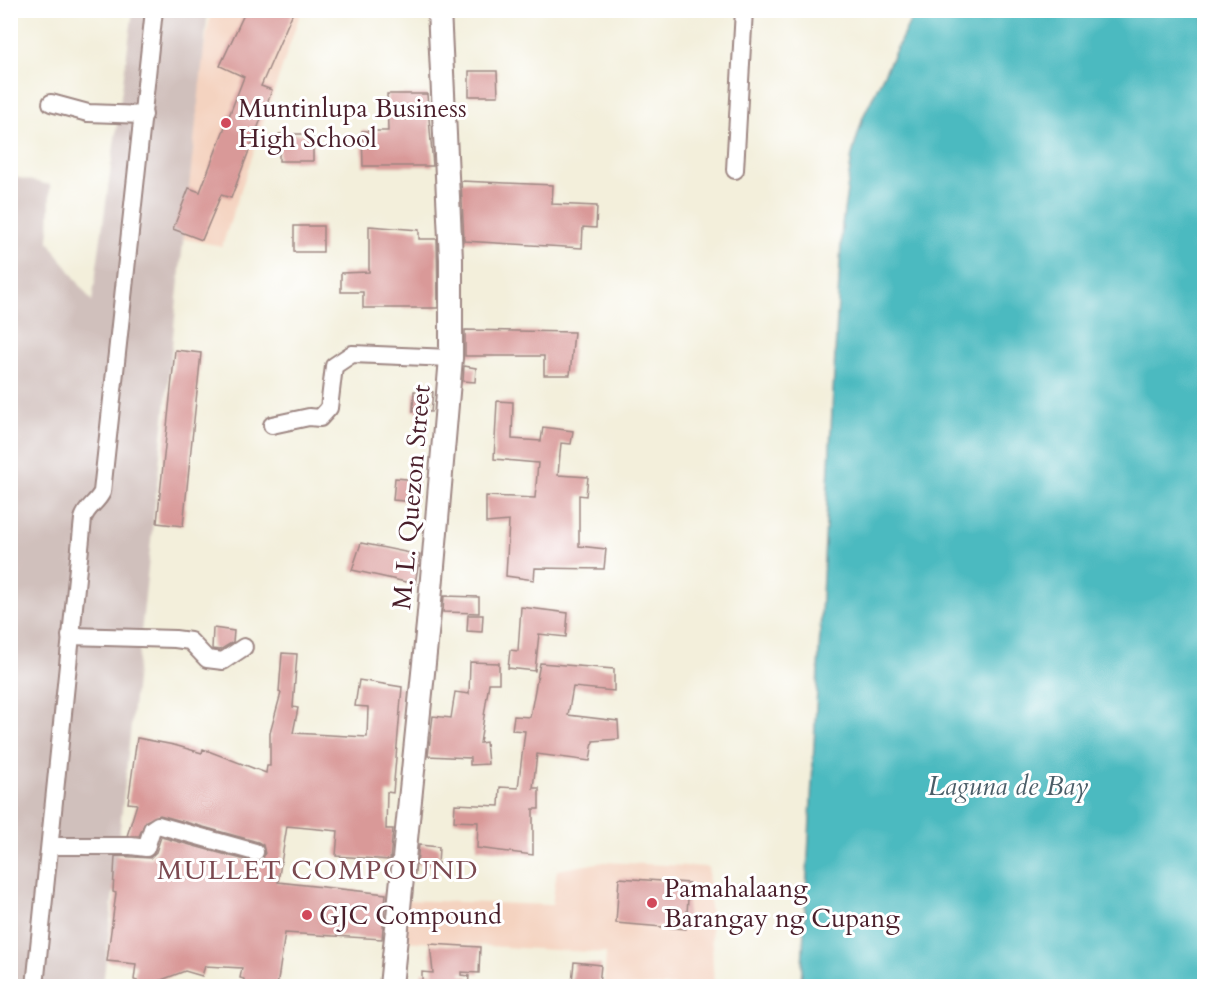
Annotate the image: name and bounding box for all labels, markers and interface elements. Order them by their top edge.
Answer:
place label: Muntinlupa Business High School [238,91,467,156]
marker: Muntinlupa Business High School [219,116,233,130]
street label: M. L. Quezon Street [384,383,439,611]
water label: Laguna de Bay [928,768,1088,805]
district label: MULLET COMPOUND [157,852,479,889]
place label: Pamahalaang Barangay ng Cupang [664,871,900,936]
marker: Pamahalaang Barangay ng Cupang [645,896,659,910]
place label: GJC Compound [319,898,502,933]
marker: GJC Compound [300,908,314,922]

